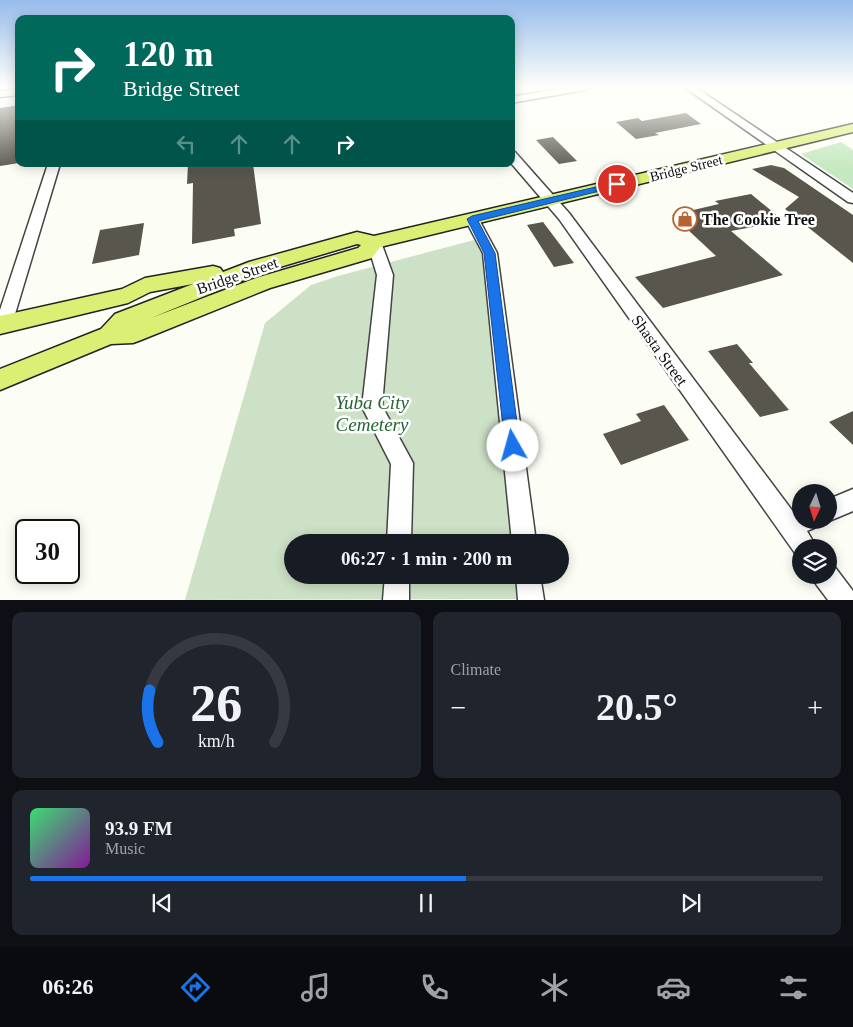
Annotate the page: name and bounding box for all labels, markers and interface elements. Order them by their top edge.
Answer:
icon: right [40,35,105,100]
text: 120 m [123,35,213,74]
text: Bridge Street [123,76,240,101]
icon: left [172,130,200,158]
icon: ahead [225,130,253,158]
icon: ahead [278,130,306,158]
icon: right [331,130,359,158]
street label: Bridge Street [648,152,724,185]
pin [596,163,638,205]
icon: arrive [603,170,631,198]
shop icon: The Cookie Tree [672,206,698,232]
place label: The Cookie Tree [702,211,815,228]
street label: Bridge Street [194,253,281,298]
street label: Shasta Street [628,312,691,389]
park label: Yuba City Cemetery [335,392,409,435]
position arrow [486,419,538,471]
north arrow [792,484,838,529]
map controls [792,484,837,584]
speed limit sign: 30 [15,519,80,584]
button: layers [792,539,837,584]
text: 06:27 · 1 min · 200 m [341,548,512,569]
text: Climate [451,661,501,678]
text: 26 [190,675,242,732]
text: 20.5° [596,686,678,728]
text: − [451,692,466,723]
text: + [807,692,823,723]
text: km/h [198,731,235,751]
text: 93.9 FM [105,818,173,839]
text: Music [105,840,145,857]
icon: previous [148,889,176,917]
icon: pause [412,889,440,917]
icon: next [677,889,705,917]
icon: directions [178,970,213,1005]
icon: music [298,970,333,1005]
icon: phone [417,970,452,1005]
icon: climate [537,970,572,1005]
icon: car [656,970,691,1005]
icon: filters [776,970,811,1005]
text: 06:26 [42,974,94,999]

